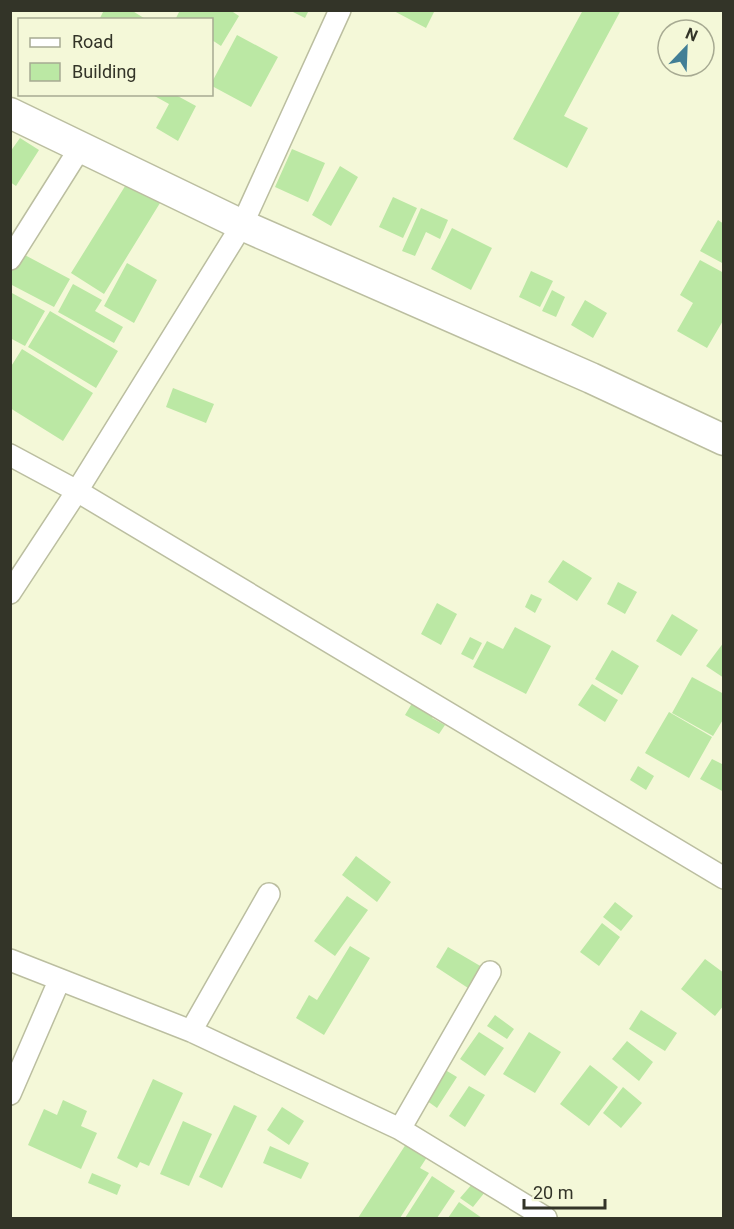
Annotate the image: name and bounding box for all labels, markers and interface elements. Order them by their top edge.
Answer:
legend [18,18,213,96]
north arrow [656,18,716,78]
text: N [683,24,701,46]
text: Road [72,31,113,52]
text: Building [72,61,136,82]
scale bar [524,1172,605,1210]
text: 20 m [533,1182,573,1203]

